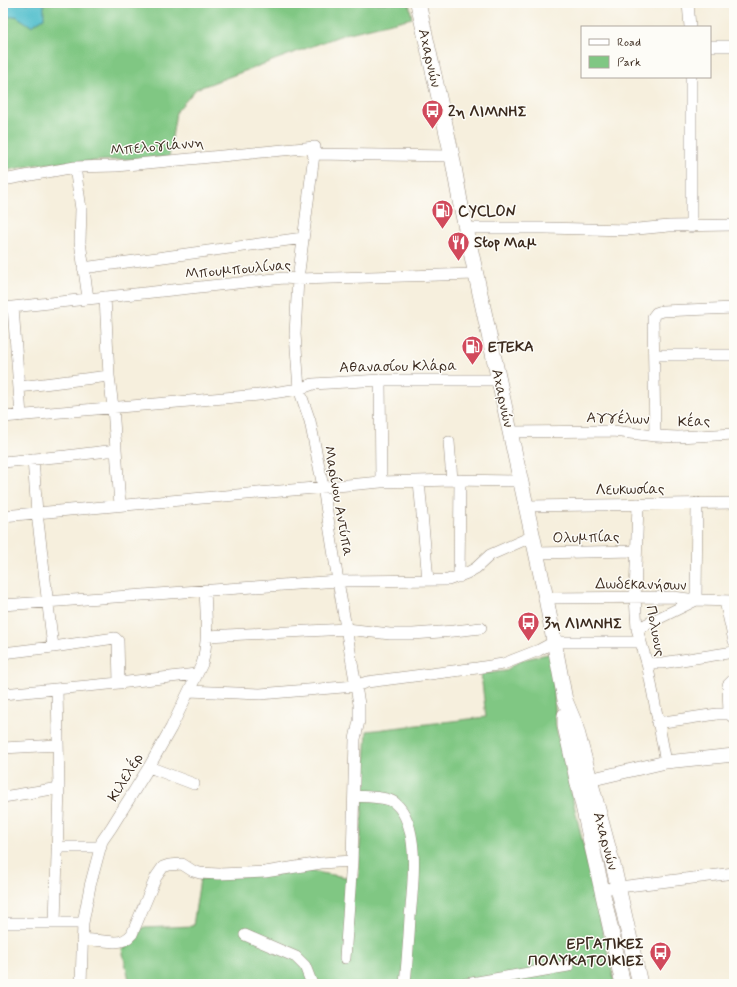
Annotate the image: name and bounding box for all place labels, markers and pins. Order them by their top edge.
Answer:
bus stop icon: 2η ΛΙΜΝΗΣ [420,98,446,131]
place label: 2η ΛΙΜΝΗΣ [448,102,527,122]
fuel station icon: CYCLON [429,198,455,231]
place label: CYCLON [458,202,516,222]
restaurant icon: Stop Μαμ [446,229,472,262]
place label: Stop Μαμ [474,233,537,253]
fuel station icon: ΕΤΕΚΑ [460,333,486,366]
place label: ΕΤΕΚΑ [488,337,534,357]
bus stop icon: 3η ΛΙΜΝΗΣ [515,610,541,643]
place label: 3η ΛΙΜΝΗΣ [544,614,622,634]
place label: ΕΡΓΑΤΙΚΕΣ ΠΟΛΥΚΑΤΟΙΚΙΕΣ [528,934,644,971]
bus stop icon: ΕΡΓΑΤΙΚΕΣ ΠΟΛΥΚΑΤΟΙΚΙΕΣ [647,939,673,972]

